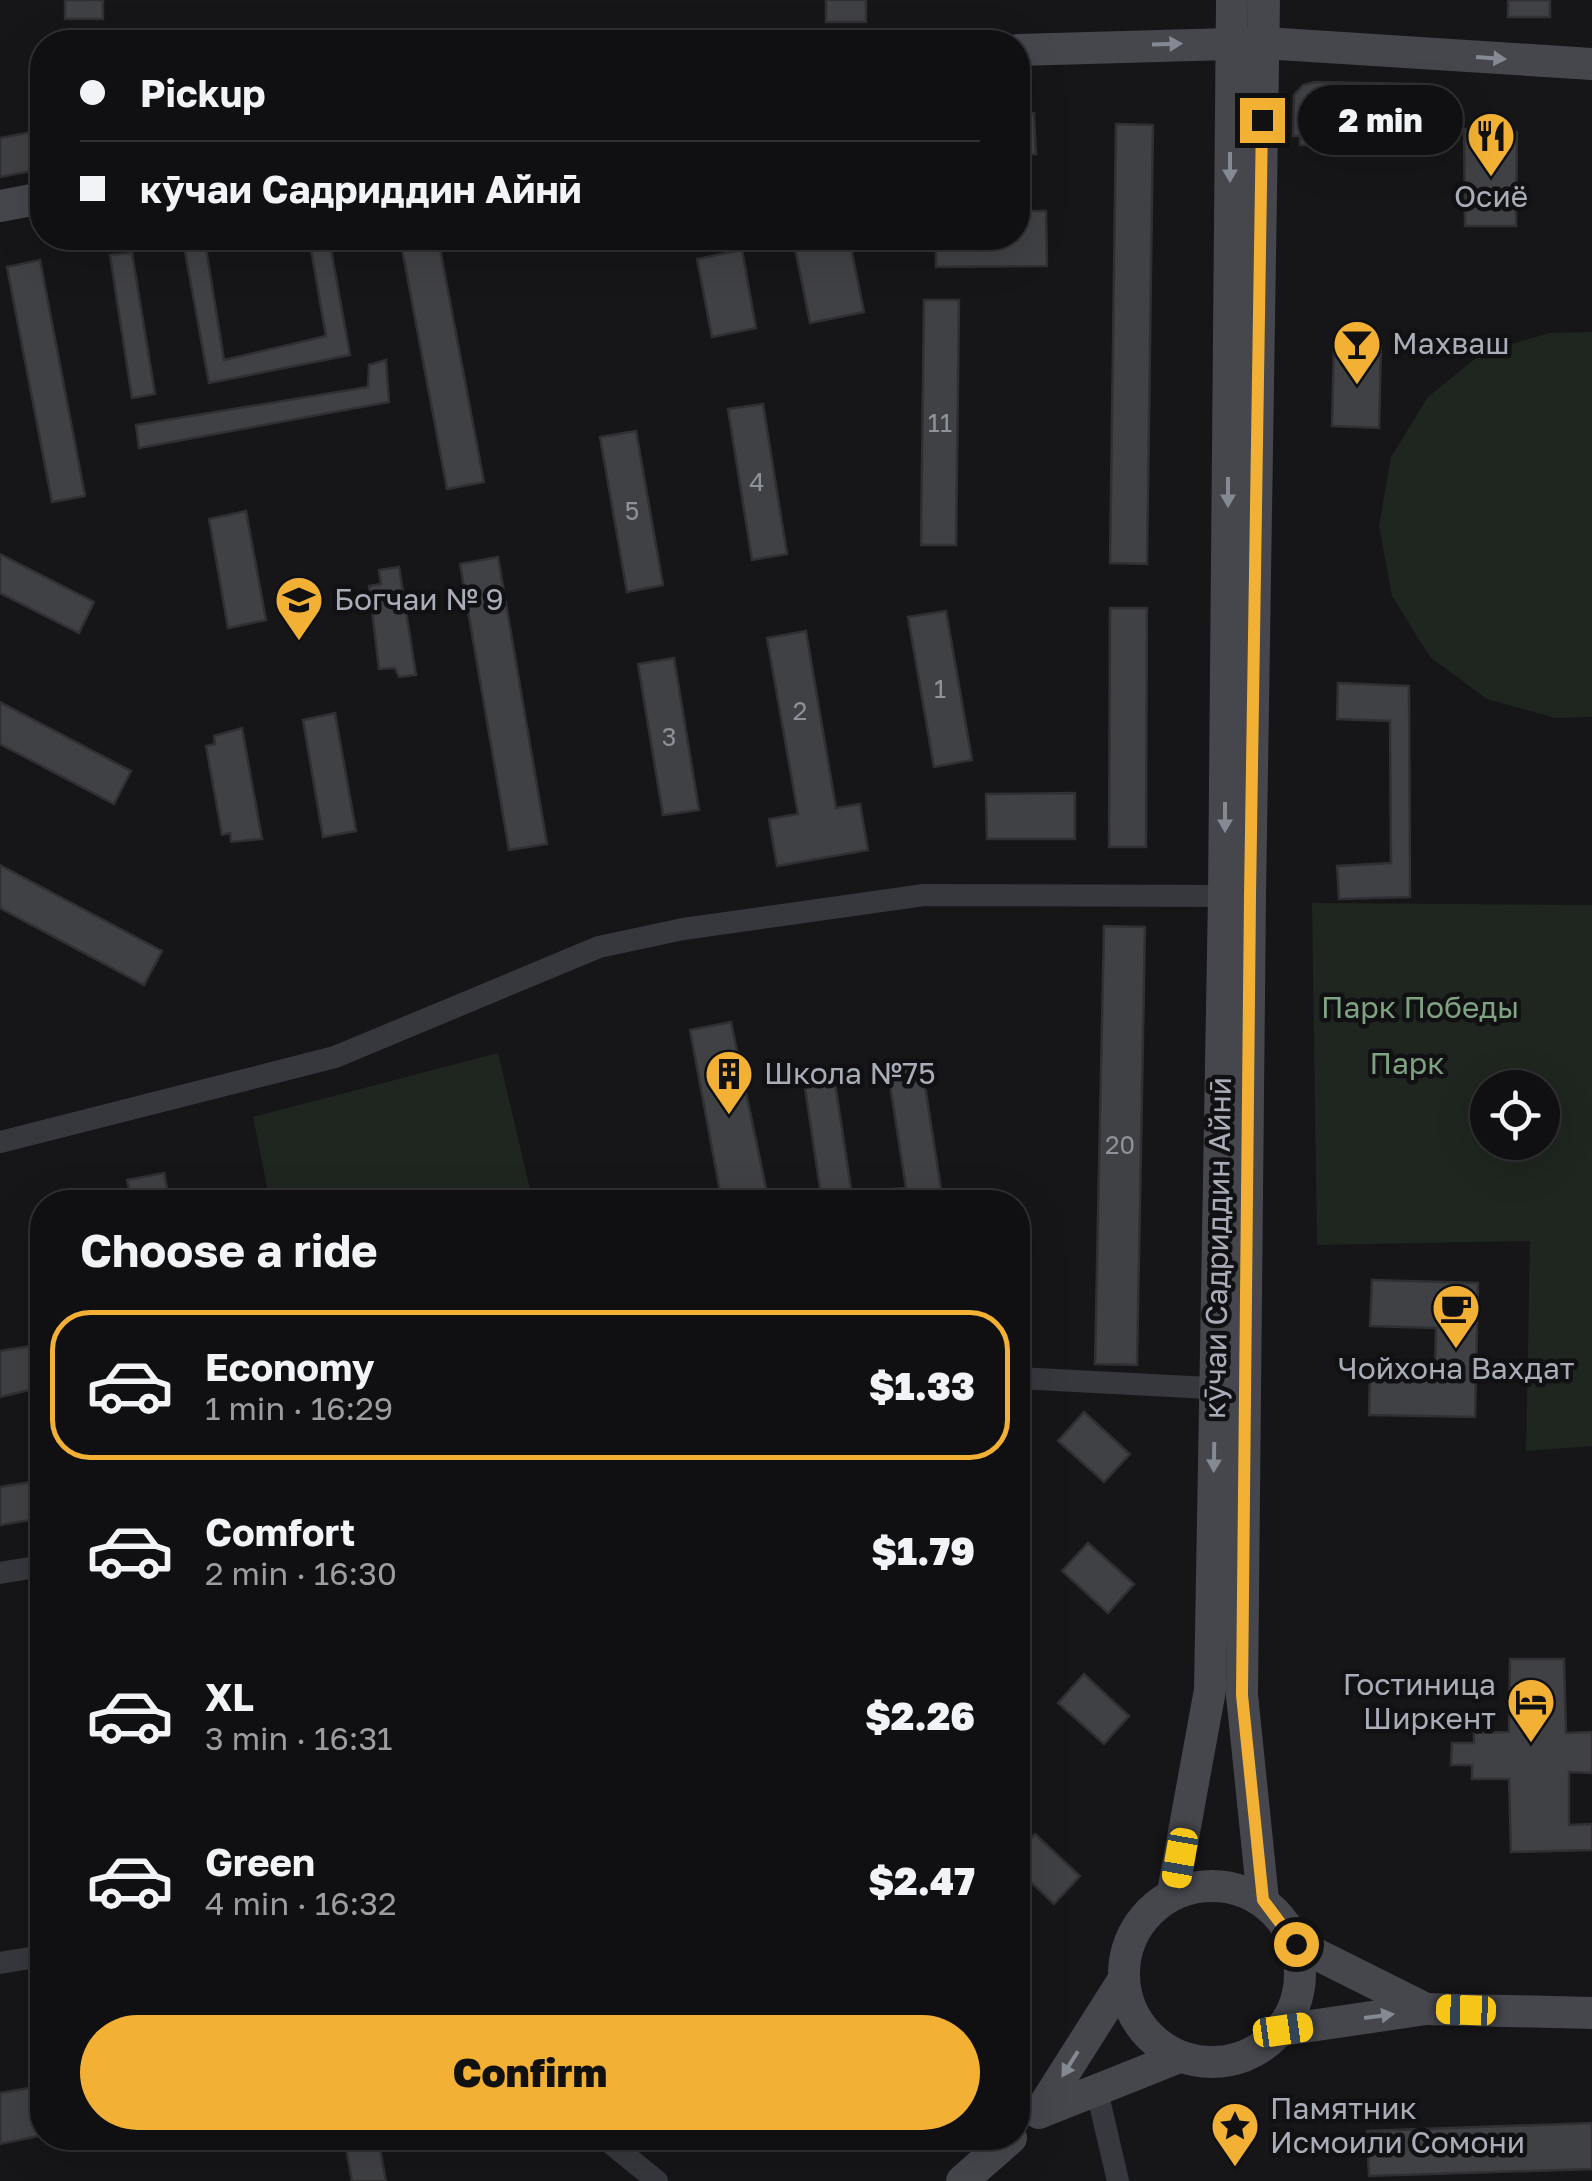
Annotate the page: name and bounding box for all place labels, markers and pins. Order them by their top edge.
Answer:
restaurant icon: Осиё [1465,110,1517,178]
place label: Осиё [1454,178,1528,214]
bar icon: Махваш [1331,318,1383,386]
place label: Махваш [1392,325,1509,361]
school or university icon: Богчаи № 9 [273,574,325,642]
place label: Богчаи № 9 [334,581,504,617]
building icon: Школа №75 [703,1048,755,1116]
place label: Школа №75 [764,1055,936,1091]
cafe icon: Чойхона Вахдат [1430,1282,1482,1350]
place label: Чойхона Вахдат [1338,1350,1575,1386]
place label: Гостиница Ширкент [1343,1666,1496,1736]
hotel icon: Гостиница Ширкент [1505,1676,1557,1744]
place label: Памятник Исмоили Сомони [1270,2090,1525,2160]
place icon: Памятник Исмоили Сомони [1209,2100,1261,2168]

